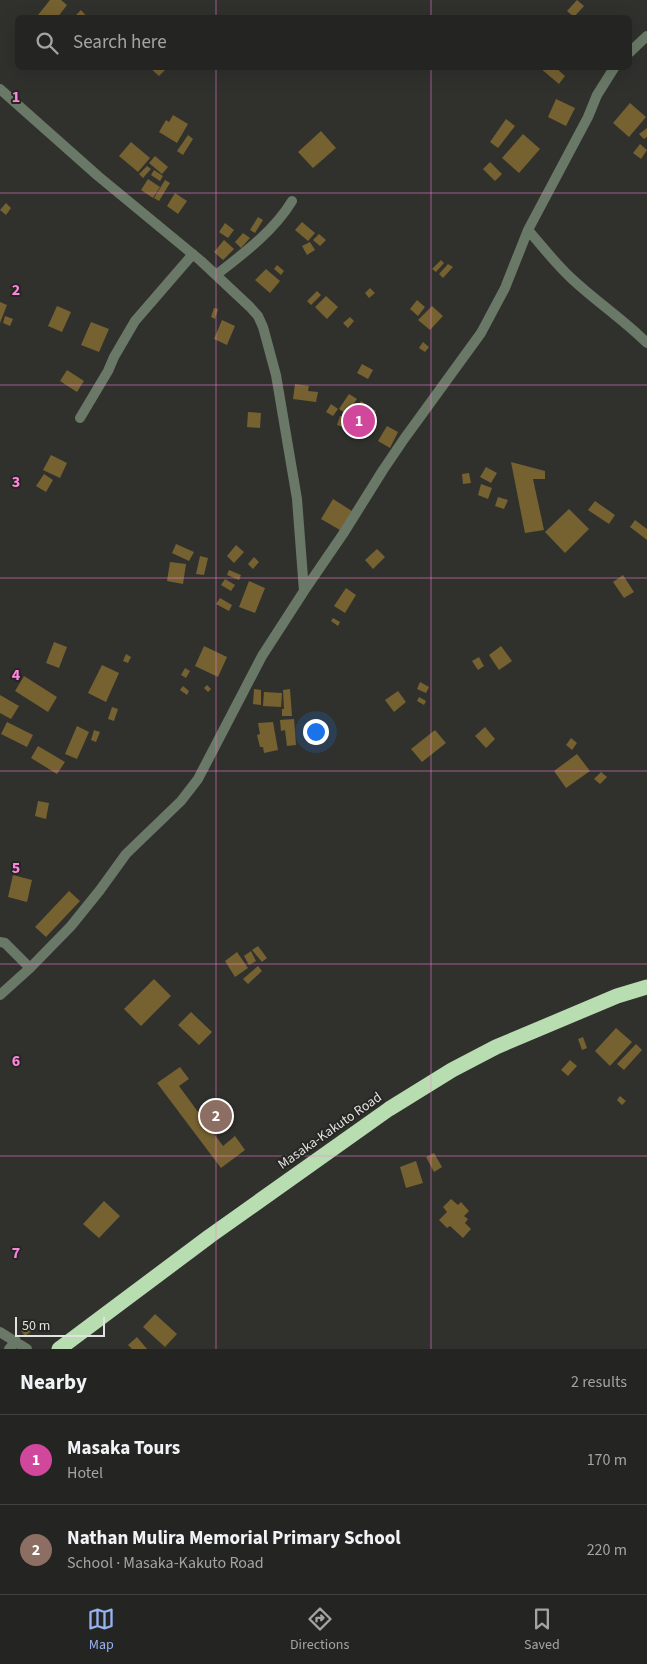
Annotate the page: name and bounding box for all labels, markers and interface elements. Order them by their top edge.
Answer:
search box [15,15,632,70]
icon: search [33,29,61,57]
text: Search here [73,29,167,56]
text: 1 [12,86,20,108]
text: 2 [12,279,20,301]
pin: 1 [343,402,375,440]
text: 3 [12,471,20,493]
text: 4 [12,664,21,686]
your location [303,719,329,745]
text: 5 [12,857,20,879]
text: 6 [12,1050,20,1072]
street label: Masaka-Kakuto Road [274,1088,386,1174]
pin: 2 [200,1097,232,1135]
text: 7 [12,1242,20,1264]
scale bar [15,1314,105,1337]
text: 50 m [22,1316,50,1336]
text: Nearby [20,1367,87,1397]
text: 2 results [571,1371,627,1393]
text: Masaka Tours [67,1435,180,1462]
text: 1 [32,1449,40,1471]
text: 170 m [587,1449,627,1471]
text: Hotel [67,1462,103,1484]
text: Nathan Mulira Memorial Primary School [67,1525,401,1552]
text: 2 [32,1539,40,1561]
text: 220 m [587,1539,627,1561]
text: School · Masaka-Kakuto Road [67,1552,264,1574]
tab: Map [87,1605,115,1655]
tab: Directions [290,1605,349,1655]
tab: Saved [524,1605,560,1655]

